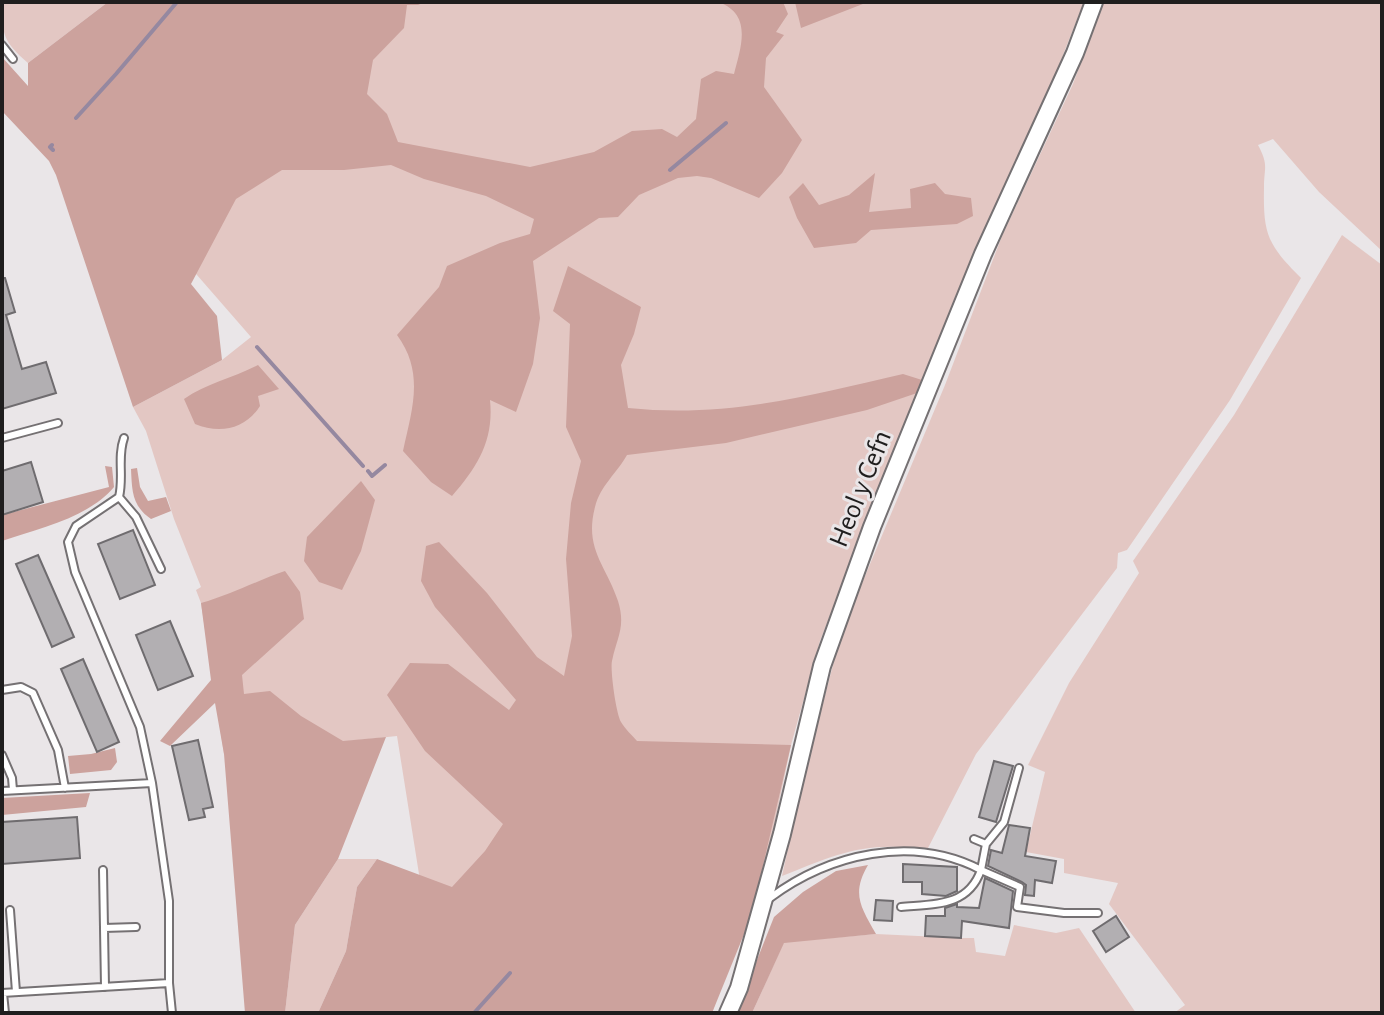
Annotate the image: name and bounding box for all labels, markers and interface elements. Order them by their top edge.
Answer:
street label: Heol y Cefn [825,427,897,551]

